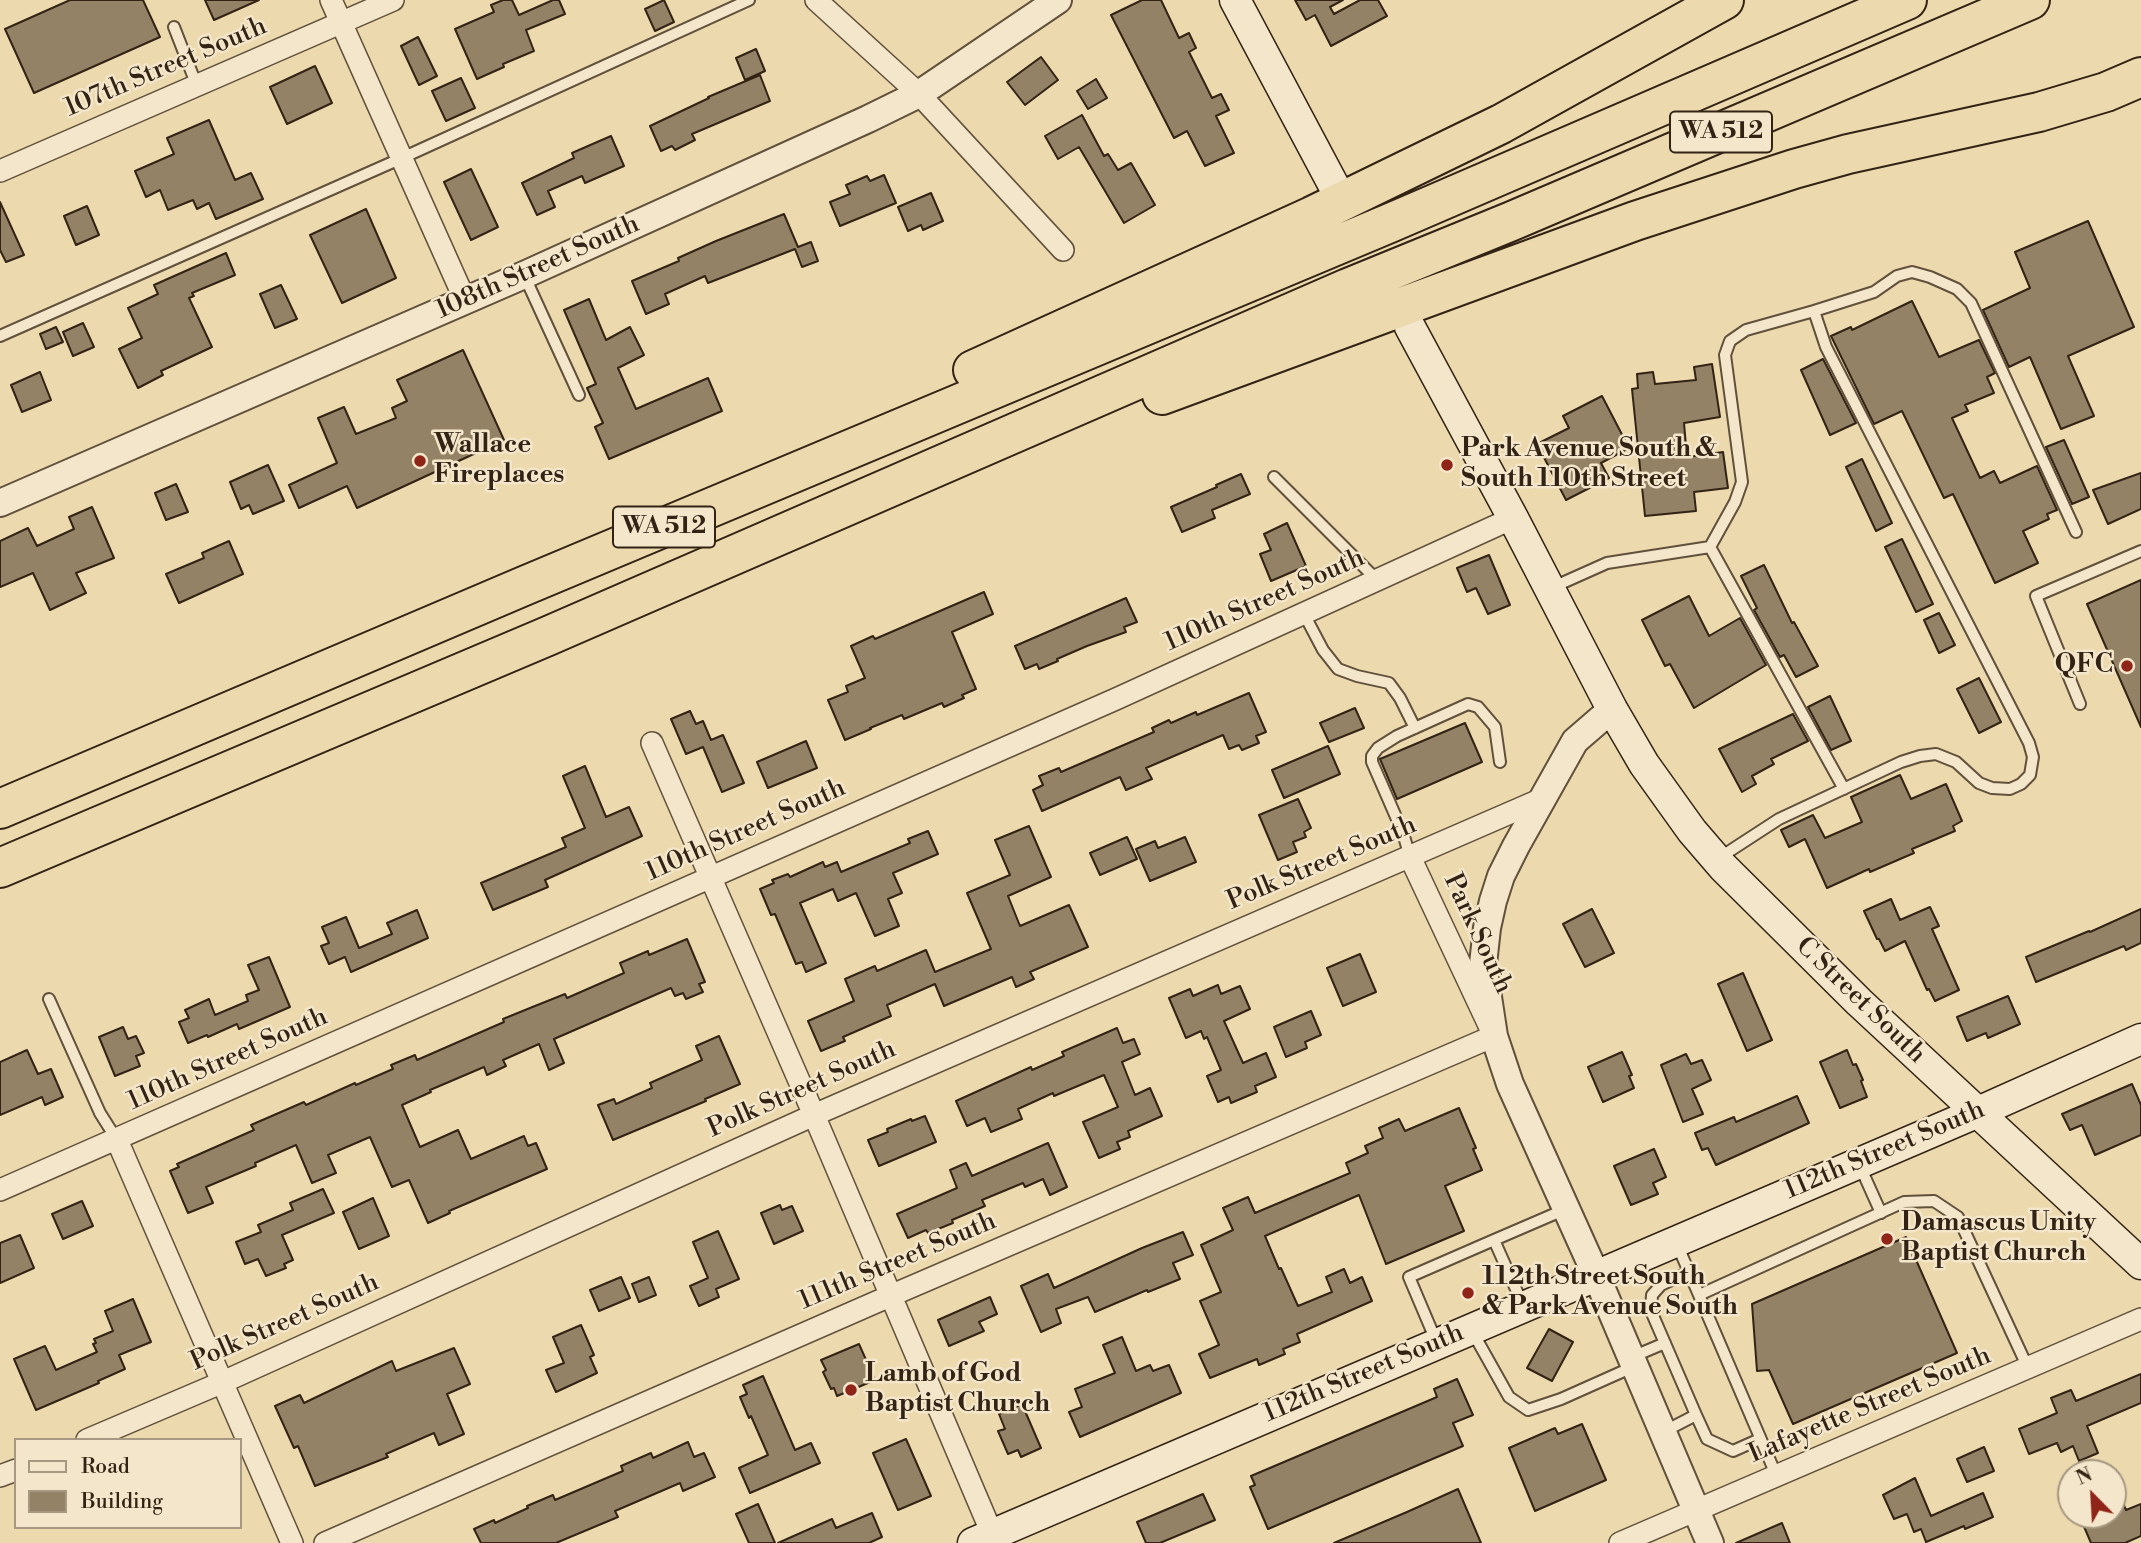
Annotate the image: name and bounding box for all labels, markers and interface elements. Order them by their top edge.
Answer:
street label: 107th Street South [60,11,272,125]
road number: WA 512 [1670,112,1772,152]
street label: 108th Street South [432,209,644,327]
place label: Wallace Fireplaces [434,430,564,492]
place label: Park Avenue South & South 110th Street [1461,434,1717,496]
marker: Wallace Fireplaces [412,453,428,469]
marker: Park Avenue South & South 110th Street [1439,457,1455,473]
road number: WA 512 [613,506,715,548]
street label: 110th Street South [1160,543,1370,659]
place label: QFC [2055,650,2113,682]
marker: QFC [2119,658,2135,674]
street label: 110th Street South [641,773,851,889]
street label: Polk Street South [1223,810,1421,918]
street label: Park South [1436,869,1518,999]
street label: C Street South [1789,931,1931,1071]
street label: 110th Street South [123,1002,333,1118]
street label: Polk Street South [703,1035,901,1145]
street label: 112th Street South [1780,1095,1990,1207]
street label: 111th Street South [795,1206,1001,1318]
place label: Damascus Unity Baptist Church [1901,1208,2096,1270]
marker: Damascus Unity Baptist Church [1879,1231,1895,1247]
place label: 112th Street South & Park Avenue South [1482,1262,1738,1324]
street label: Polk Street South [186,1268,384,1378]
marker: 112th Street South & Park Avenue South [1460,1285,1476,1301]
street label: 112th Street South [1259,1318,1469,1430]
street label: Lafayette Street South [1744,1341,1996,1471]
place label: Lamb of God Baptist Church [865,1359,1050,1420]
marker: Lamb of God Baptist Church [843,1382,859,1398]
legend [14,1438,242,1529]
text: Road [81,1454,130,1480]
north arrow [2057,1459,2127,1529]
text: N [2073,1463,2096,1491]
text: Building [81,1489,163,1515]

